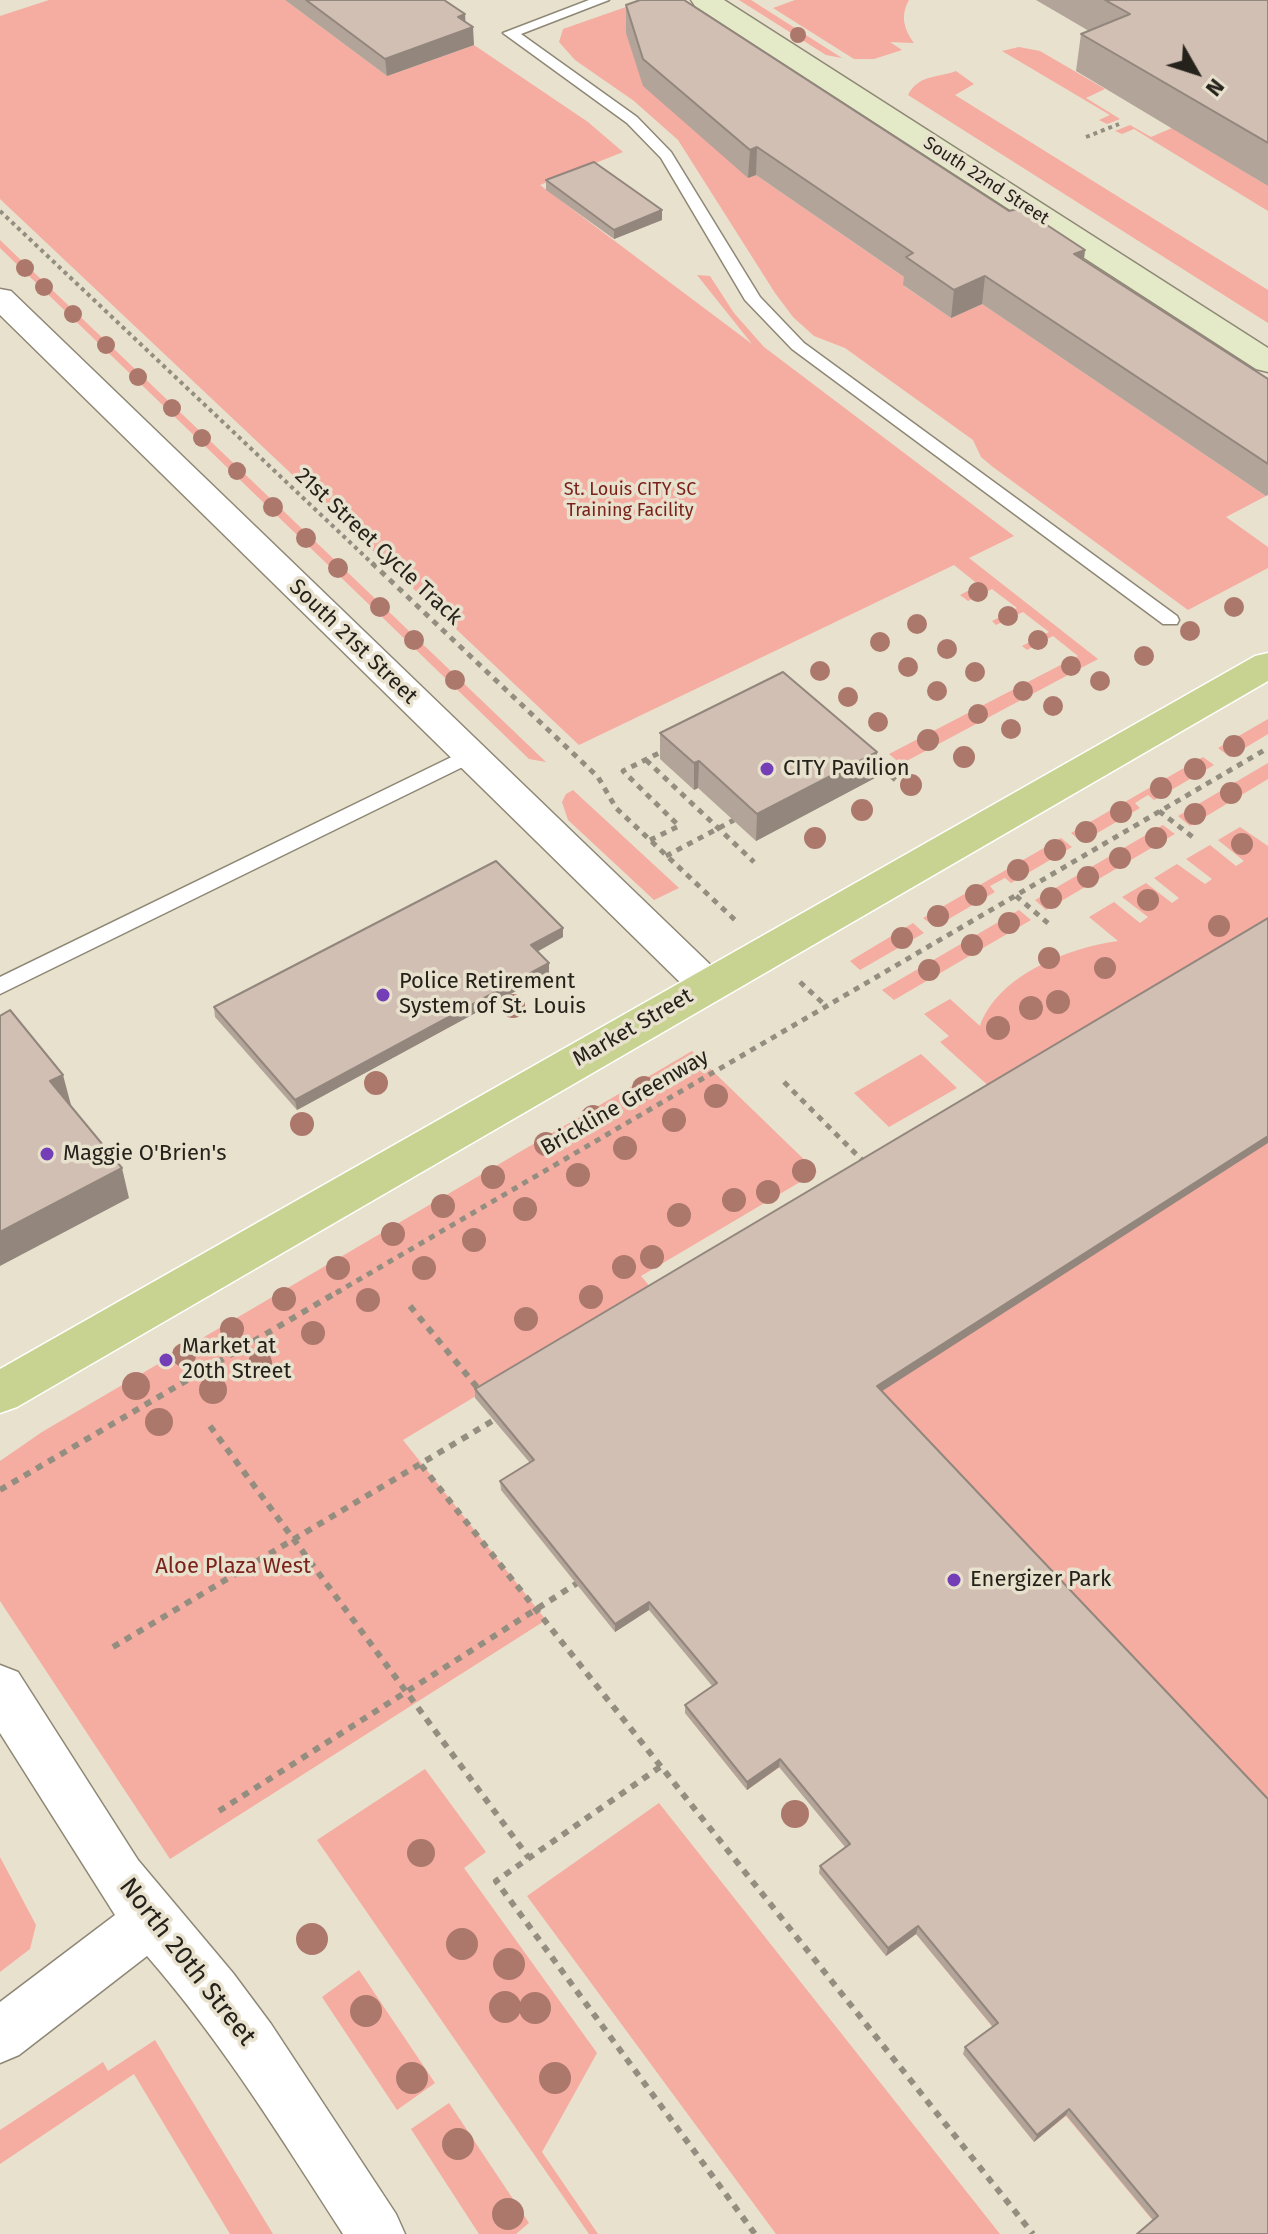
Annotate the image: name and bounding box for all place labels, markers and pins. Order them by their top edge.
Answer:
place label: CITY Pavilion [783,756,910,782]
marker: CITY Pavilion [758,760,776,778]
place label: Police Retirement System of St. Louis [399,969,586,1020]
marker: Police Retirement System of St. Louis [374,986,392,1004]
place label: Maggie O'Brien's [63,1141,226,1167]
marker: Maggie O'Brien's [38,1145,56,1163]
place label: Market at 20th Street [182,1334,292,1386]
marker: Market at 20th Street [157,1351,175,1369]
place label: Energizer Park [970,1567,1111,1593]
marker: Energizer Park [945,1571,963,1589]

